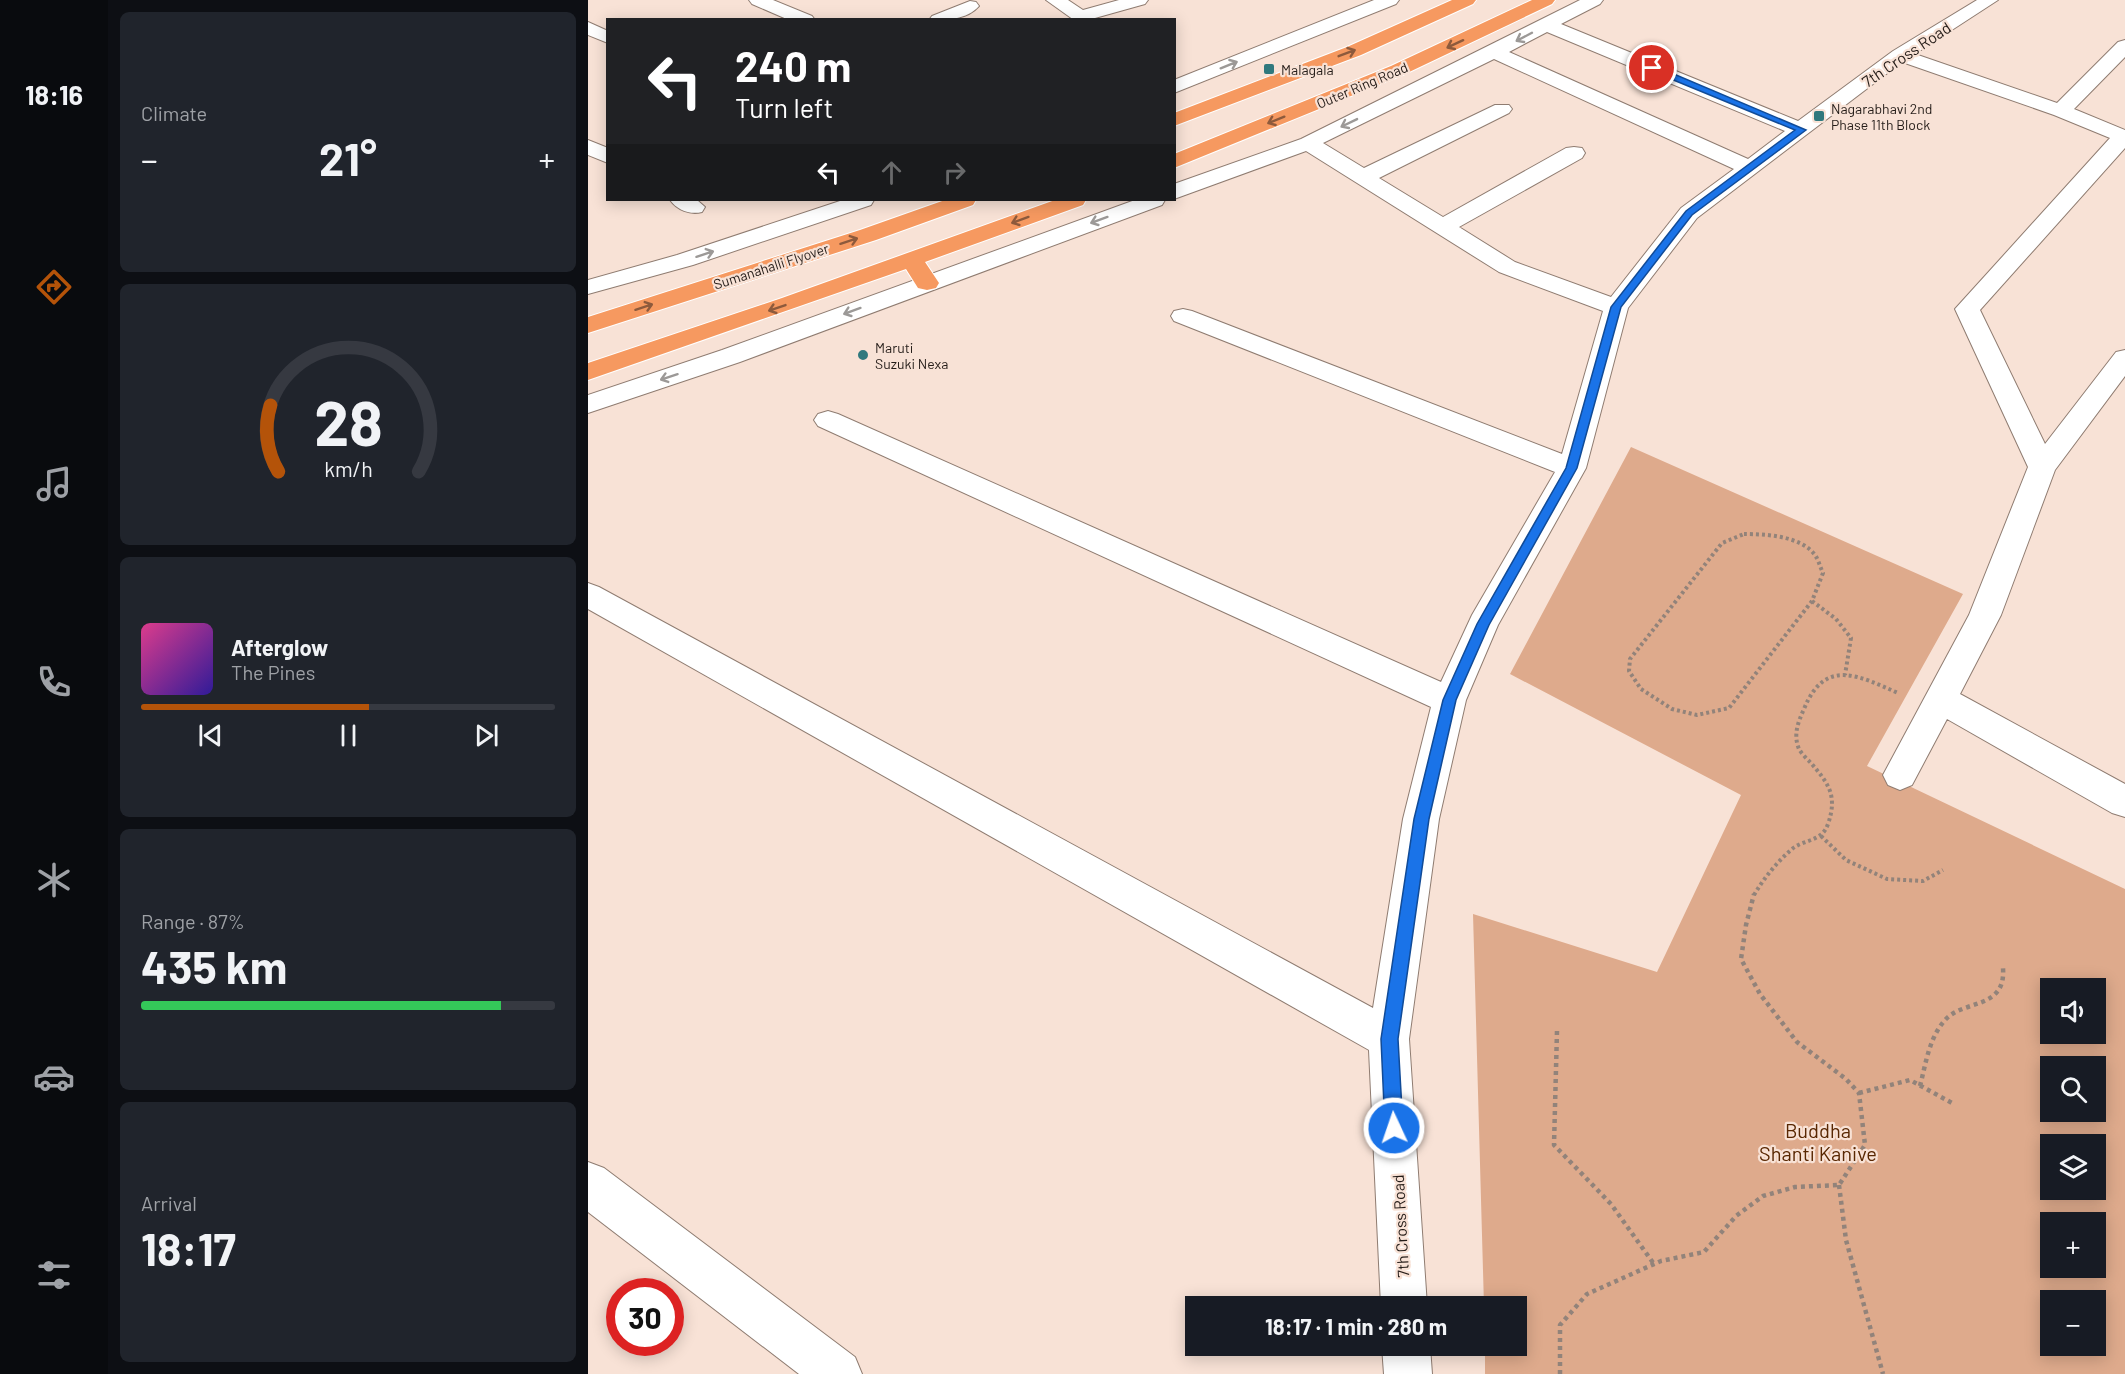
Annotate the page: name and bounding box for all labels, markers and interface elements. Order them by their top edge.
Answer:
street label: 7th Cross Road [1858,17,1954,91]
one-way arrow [1515,32,1533,43]
one-way arrow [1447,38,1465,50]
text: 240 m [735,40,851,90]
icon: left [636,42,714,120]
pin [1626,42,1677,93]
one-way arrow [1337,47,1355,58]
icon: arrive [1635,51,1668,84]
street label: Outer Ring Road [1314,58,1410,112]
one-way arrow [1219,59,1238,70]
place label: Malagala [1281,61,1334,78]
marker: Malagala [1262,62,1276,76]
text: 18:16 [25,78,83,110]
text: Turn left [735,91,833,123]
place label: Nagarabhavi 2nd Phase 11th Block [1831,100,1932,133]
text: Climate [141,101,207,125]
marker: Nagarabhavi 2nd Phase 11th Block [1812,109,1826,123]
one-way arrow [1267,115,1286,126]
one-way arrow [1340,117,1358,129]
text: 21° [319,131,377,185]
text: − [141,139,158,179]
text: + [539,139,555,179]
icon: left [812,156,845,189]
icon: ahead [875,156,908,189]
icon: right [938,156,971,189]
one-way arrow [1011,215,1030,226]
one-way arrow [1090,215,1109,226]
one-way arrow [839,235,858,246]
street label: Sumanahalli Flyover [711,239,831,293]
one-way arrow [695,248,714,259]
icon: directions [33,266,75,308]
one-way arrow [634,301,653,312]
one-way arrow [768,304,787,315]
one-way arrow [843,306,862,317]
place label: Maruti Suzuki Nexa [875,339,948,372]
marker: Maruti Suzuki Nexa [856,348,870,362]
one-way arrow [660,372,679,383]
text: 28 [314,384,382,458]
text: km/h [324,456,372,481]
icon: music [33,463,75,505]
text: Afterglow [231,634,328,660]
text: The Pines [231,660,315,684]
icon: phone [33,661,75,703]
icon: previous [194,719,227,752]
icon: pause [332,719,365,752]
icon: next [470,719,503,752]
icon: climate [33,859,75,901]
text: Range · 87% [141,909,245,933]
text: 435 km [141,939,287,993]
map controls [2040,978,2106,1356]
button: sound [2040,978,2106,1044]
icon: car [33,1056,75,1098]
button: search [2040,1056,2106,1122]
position arrow [1362,1096,1426,1160]
park label: Buddha Shanti Kanive [1759,1118,1877,1165]
button: layers [2040,1134,2106,1200]
street label: 7th Cross Road [1388,1174,1412,1278]
text: Arrival [141,1191,197,1215]
button: + [2040,1212,2106,1278]
text: 18:17 [141,1221,236,1275]
icon: filters [33,1254,75,1296]
speed limit sign: 30 [606,1278,684,1356]
button: − [2040,1290,2106,1356]
text: 18:17 · 1 min · 280 m [1265,1313,1447,1339]

